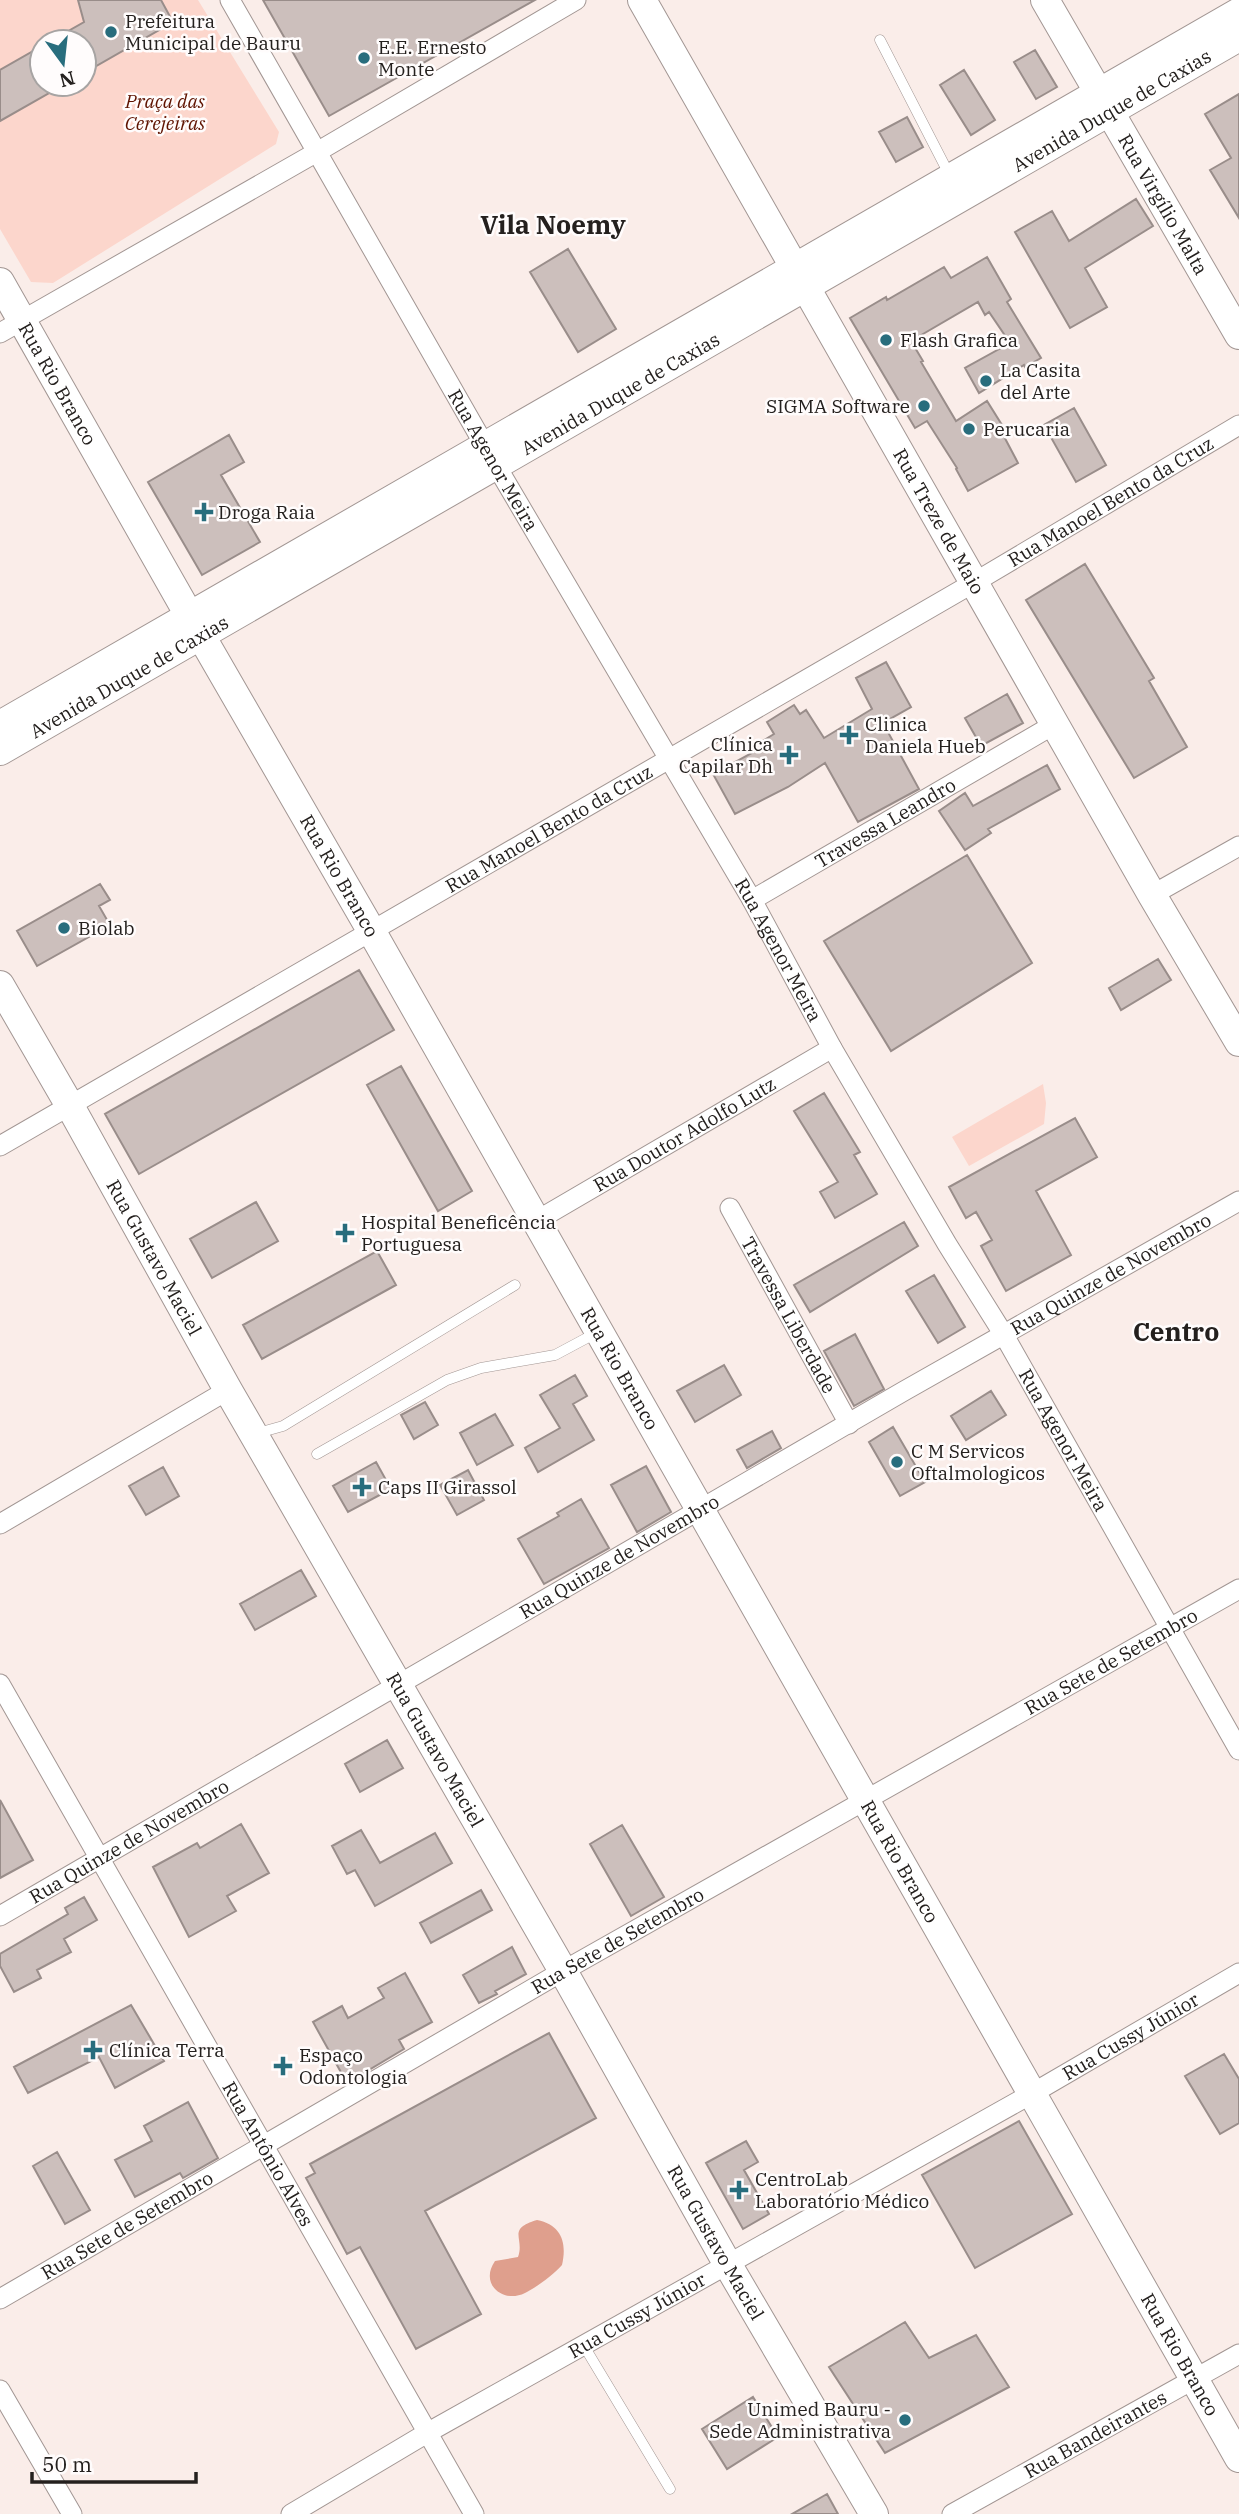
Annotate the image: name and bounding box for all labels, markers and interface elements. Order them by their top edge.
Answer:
place label: Prefeitura Municipal de Bauru [125,9,301,55]
marker: Prefeitura Municipal de Bauru [103,24,119,40]
north arrow [28,28,98,98]
place label: E.E. Ernesto Monte [378,35,486,81]
street label: Avenida Duque de Caxias [1008,44,1215,177]
marker: E.E. Ernesto Monte [356,50,372,66]
text: N [57,66,78,93]
park label: Praça das Cerejeiras [124,89,205,135]
street label: Rua Virgílio Malta [1113,129,1213,279]
district label: Vila Noemy [480,207,626,241]
street label: Rua Rio Branco [13,318,102,449]
street label: Avenida Duque de Caxias [517,327,724,460]
place label: Flash Grafica [900,328,1018,352]
marker: Flash Grafica [878,332,894,348]
place label: La Casita del Arte [1000,358,1081,404]
marker: La Casita del Arte [978,373,994,389]
street label: Rua Agenor Meira [443,385,544,535]
place label: SIGMA Software [766,394,910,418]
marker: SIGMA Software [916,398,932,414]
place label: Perucaria [983,417,1070,441]
marker: Perucaria [961,421,977,437]
street label: Rua Manoel Bento da Cruz [1003,431,1218,572]
street label: Rua Treze de Maio [888,444,990,598]
place label: Droga Raia [218,500,315,524]
marker: Droga Raia [196,504,212,520]
street label: Avenida Duque de Caxias [26,610,233,743]
place label: Clinica Daniela Hueb [865,712,986,758]
marker: Clinica Daniela Hueb [839,725,859,745]
place label: Clínica Capilar Dh [679,732,773,778]
marker: Clínica Capilar Dh [779,745,799,765]
street label: Rua Manoel Bento da Cruz [441,759,657,898]
street label: Travessa Leandro [810,772,960,873]
street label: Rua Rio Branco [295,810,384,941]
street label: Rua Agenor Meira [730,874,827,1026]
place label: Biolab [78,916,135,940]
marker: Biolab [56,920,72,936]
street label: Rua Doutor Adolfo Lutz [589,1072,780,1197]
street label: Rua Gustavo Maciel [101,1175,207,1340]
street label: Rua Quinze de Novembro [1006,1207,1215,1340]
place label: Hospital Beneficência Portuguesa [361,1210,556,1256]
marker: Hospital Beneficência Portuguesa [335,1223,355,1243]
street label: Travessa Liberdade [736,1232,842,1397]
street label: Rua Rio Branco [576,1303,664,1434]
district label: Centro [1133,1314,1219,1348]
street label: Rua Agenor Meira [1014,1364,1113,1516]
place label: C M Servicos Oftalmologicos [911,1439,1045,1485]
marker: C M Servicos Oftalmologicos [889,1454,905,1470]
place label: Caps II Girassol [378,1475,517,1499]
marker: Caps II Girassol [352,1477,372,1497]
street label: Rua Quinze de Novembro [515,1489,723,1624]
street label: Rua Sete de Setembro [1020,1603,1202,1720]
street label: Rua Gustavo Maciel [381,1668,490,1832]
street label: Rua Quinze de Novembro [25,1774,233,1909]
street label: Rua Rio Branco [856,1796,944,1927]
street label: Rua Sete de Setembro [527,1882,708,1999]
street label: Rua Cussy Júnior [1058,1987,1204,2085]
place label: Clínica Terra [109,2038,225,2062]
marker: Clínica Terra [83,2040,103,2060]
place label: Espaço Odontologia [299,2043,408,2089]
marker: Espaço Odontologia [273,2056,293,2076]
street label: Rua Antônio Alves [217,2077,319,2231]
street label: Rua Gustavo Maciel [662,2161,770,2325]
street label: Rua Sete de Setembro [37,2166,217,2284]
place label: CentroLab Laboratório Médico [755,2167,929,2213]
marker: CentroLab Laboratório Médico [729,2180,749,2200]
street label: Rua Cussy Júnior [564,2267,710,2363]
street label: Rua Rio Branco [1136,2289,1225,2420]
street label: Rua Bandeirantes [1020,2385,1171,2483]
place label: Unimed Bauru - Sede Administrativa [709,2397,891,2443]
marker: Unimed Bauru - Sede Administrativa [897,2412,913,2428]
scale bar [32,2440,196,2484]
text: 50 m [42,2450,92,2478]

